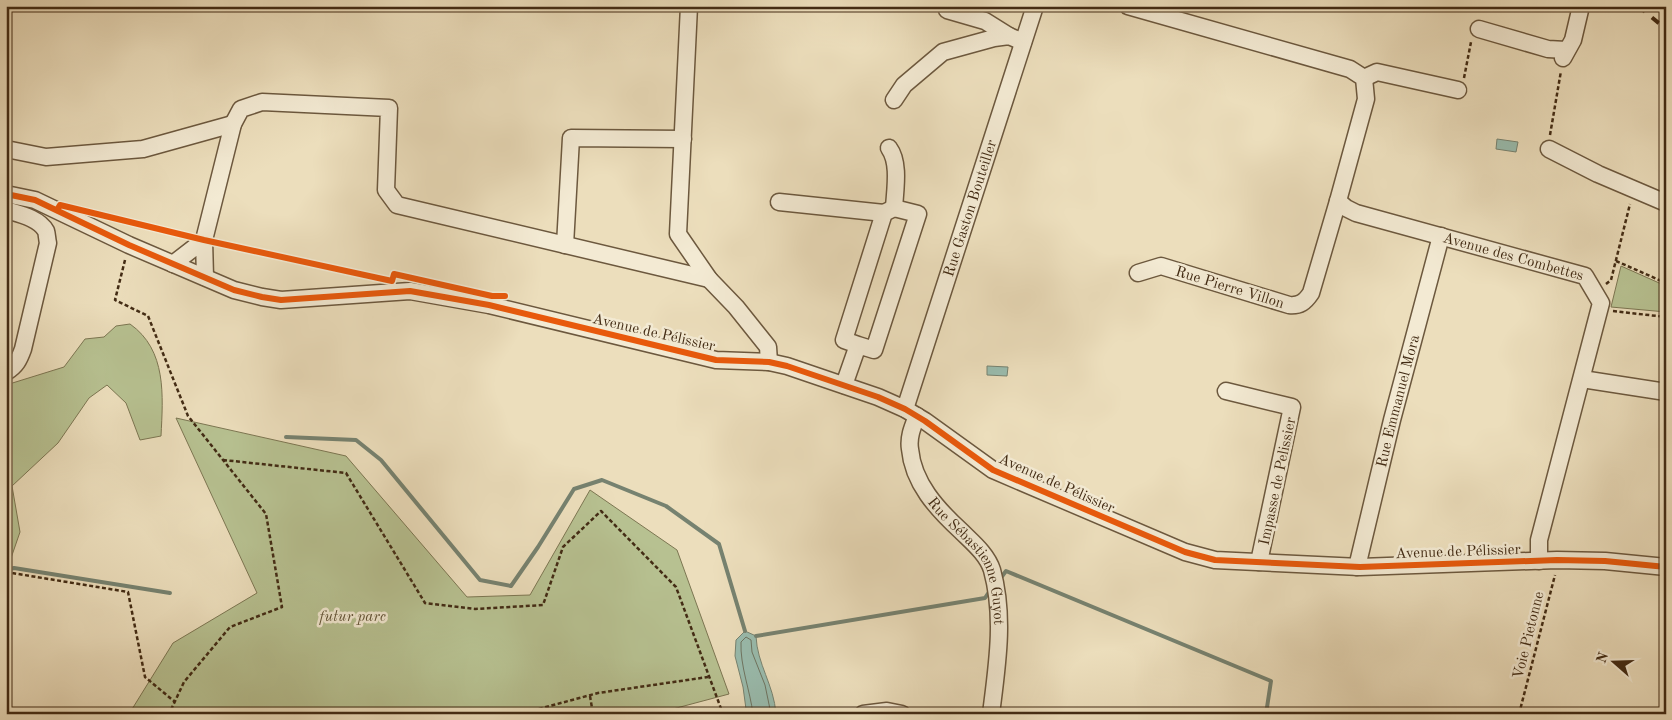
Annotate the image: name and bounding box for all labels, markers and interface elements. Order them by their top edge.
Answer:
street label: Rue Gaston Bouteiller [942,138,1000,279]
street label: Avenue des Combettes [1441,231,1585,284]
street label: Rue Pierre Villon [1173,265,1286,312]
street label: Avenue de Pélissier [591,312,716,355]
street label: Rue Emmanuel Mora [1375,333,1424,469]
street label: Impasse de Pelissier [1258,416,1299,547]
street label: Avenue de Pélissier [996,452,1117,517]
street label: Rue Sébastienne Guyot [924,495,1005,625]
street label: Avenue de Pélissier [1395,543,1521,562]
street label: Voie Pietonne [1511,590,1548,681]
park label: futur parc [319,610,386,625]
north arrow [1590,638,1640,688]
text: N [1594,650,1611,665]

